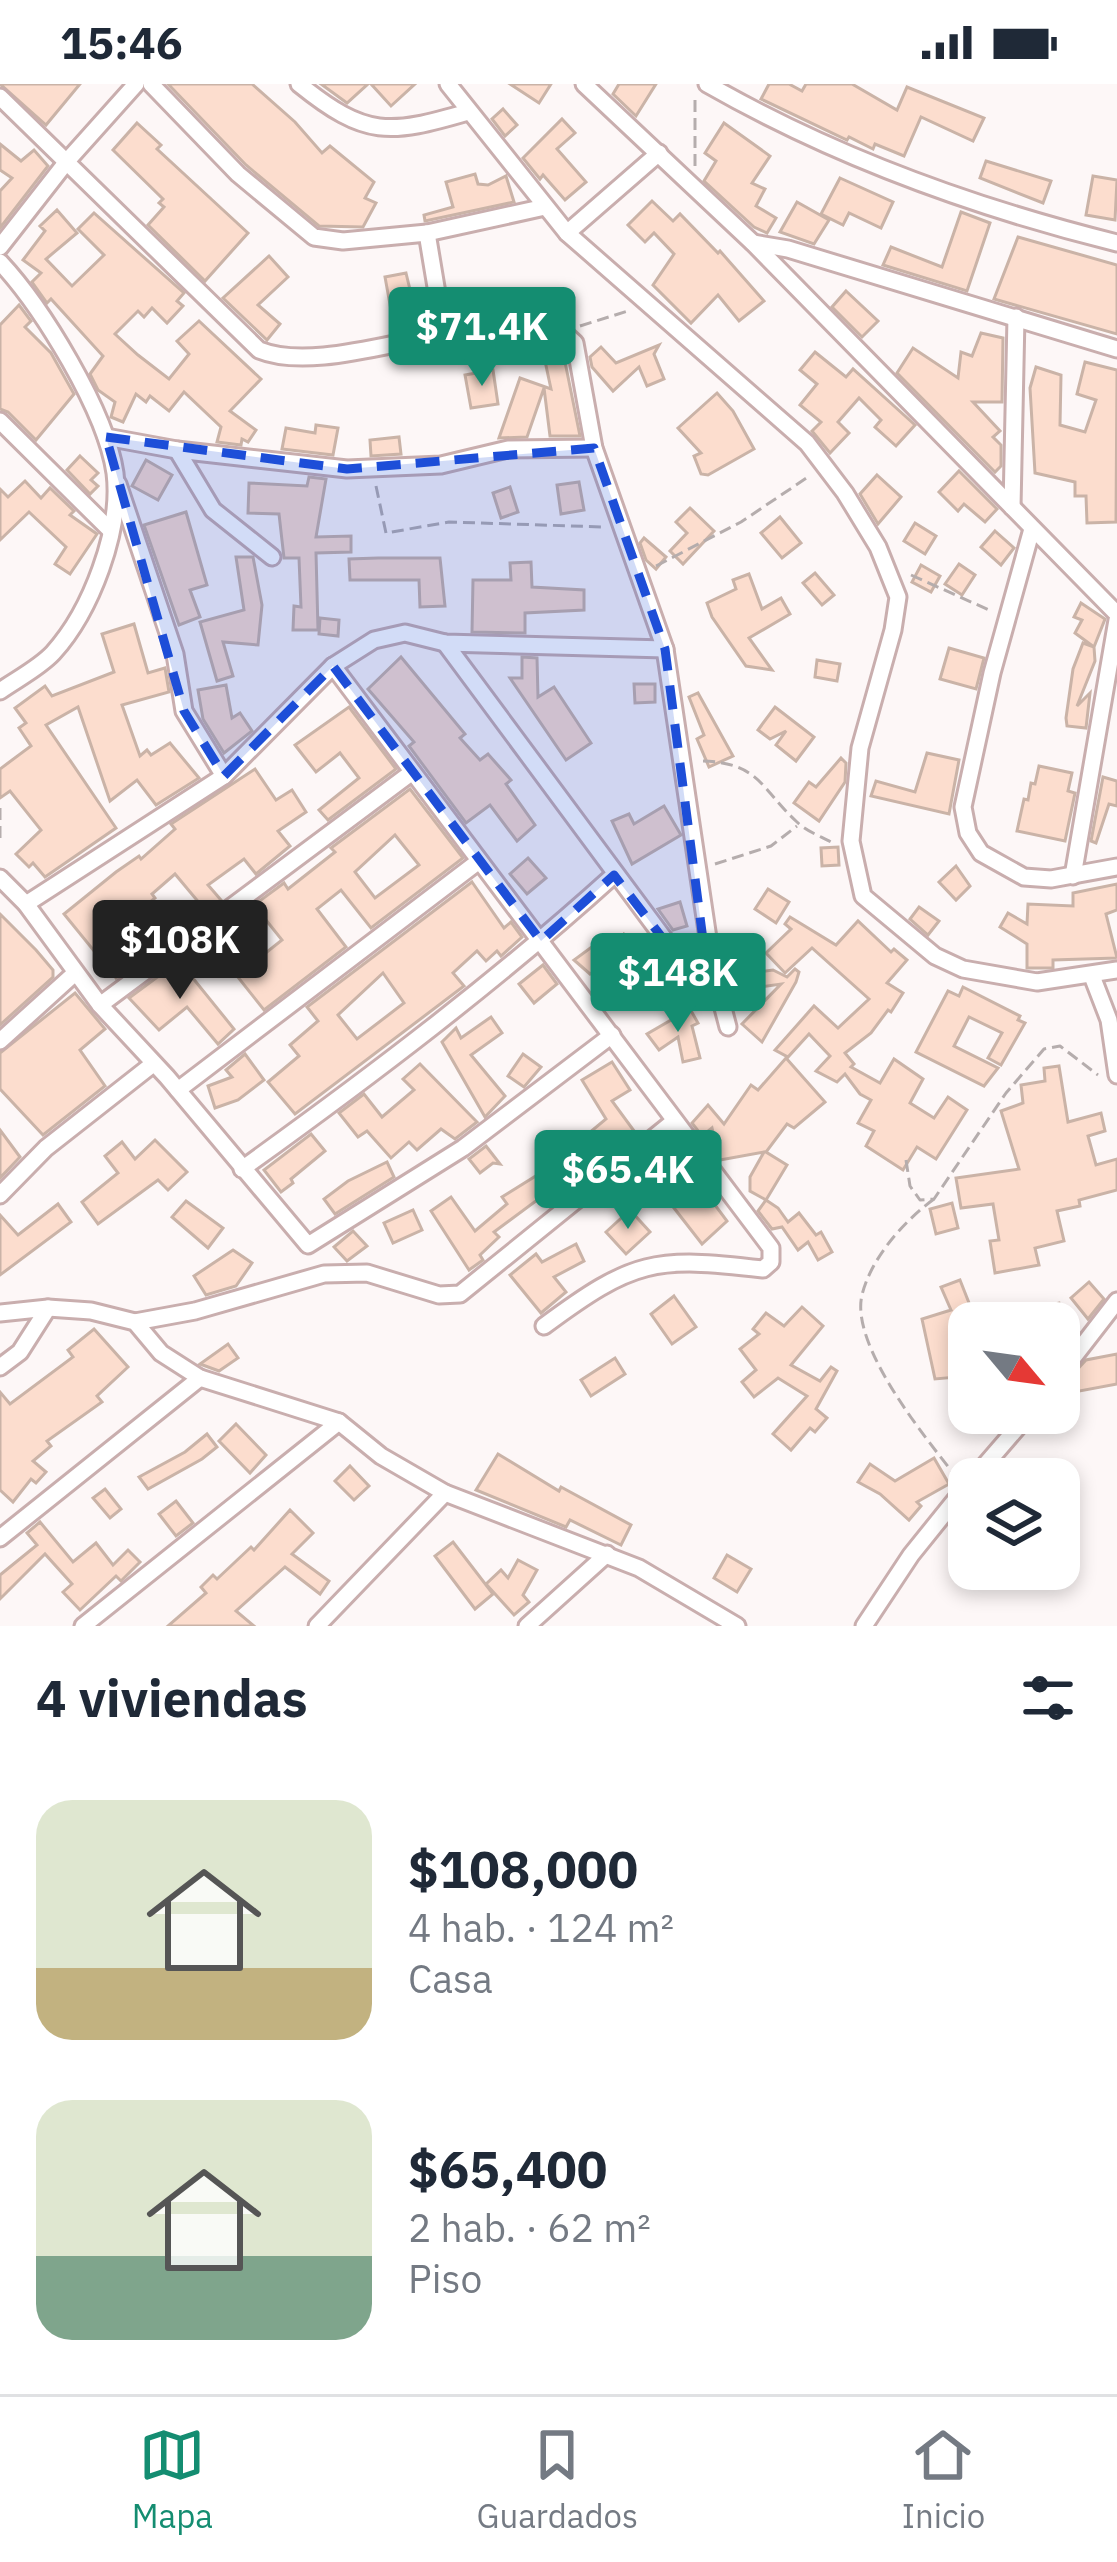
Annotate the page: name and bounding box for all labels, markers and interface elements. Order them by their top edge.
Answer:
text: 15:46 [60,13,183,71]
pin: $71.4K [384,287,580,389]
text: $71.4K [416,300,548,351]
pin: $108K [96,900,264,1002]
text: $108K [120,913,240,964]
pin: $148K [594,933,762,1035]
text: $148K [618,946,738,997]
pin: $65.4K [530,1130,726,1232]
text: $65.4K [562,1143,694,1194]
north arrow [948,1302,1080,1434]
map controls [948,1302,1080,1590]
button: layers [948,1458,1080,1590]
text: 4 viviendas [36,1665,307,1731]
icon: filters [1015,1665,1081,1731]
text: $108,000 [408,1836,638,1902]
icon: home [132,1848,276,1992]
text: 4 hab. · 124 m² [408,1902,674,1953]
text: Casa [408,1953,493,2004]
text: $65,400 [408,2136,607,2202]
icon: home [132,2148,276,2292]
text: 2 hab. · 62 m² [408,2202,651,2253]
text: Piso [408,2253,482,2304]
tab: Mapa [132,2422,213,2537]
tab: Guardados [476,2422,638,2537]
tab: Inicio [902,2422,985,2537]

